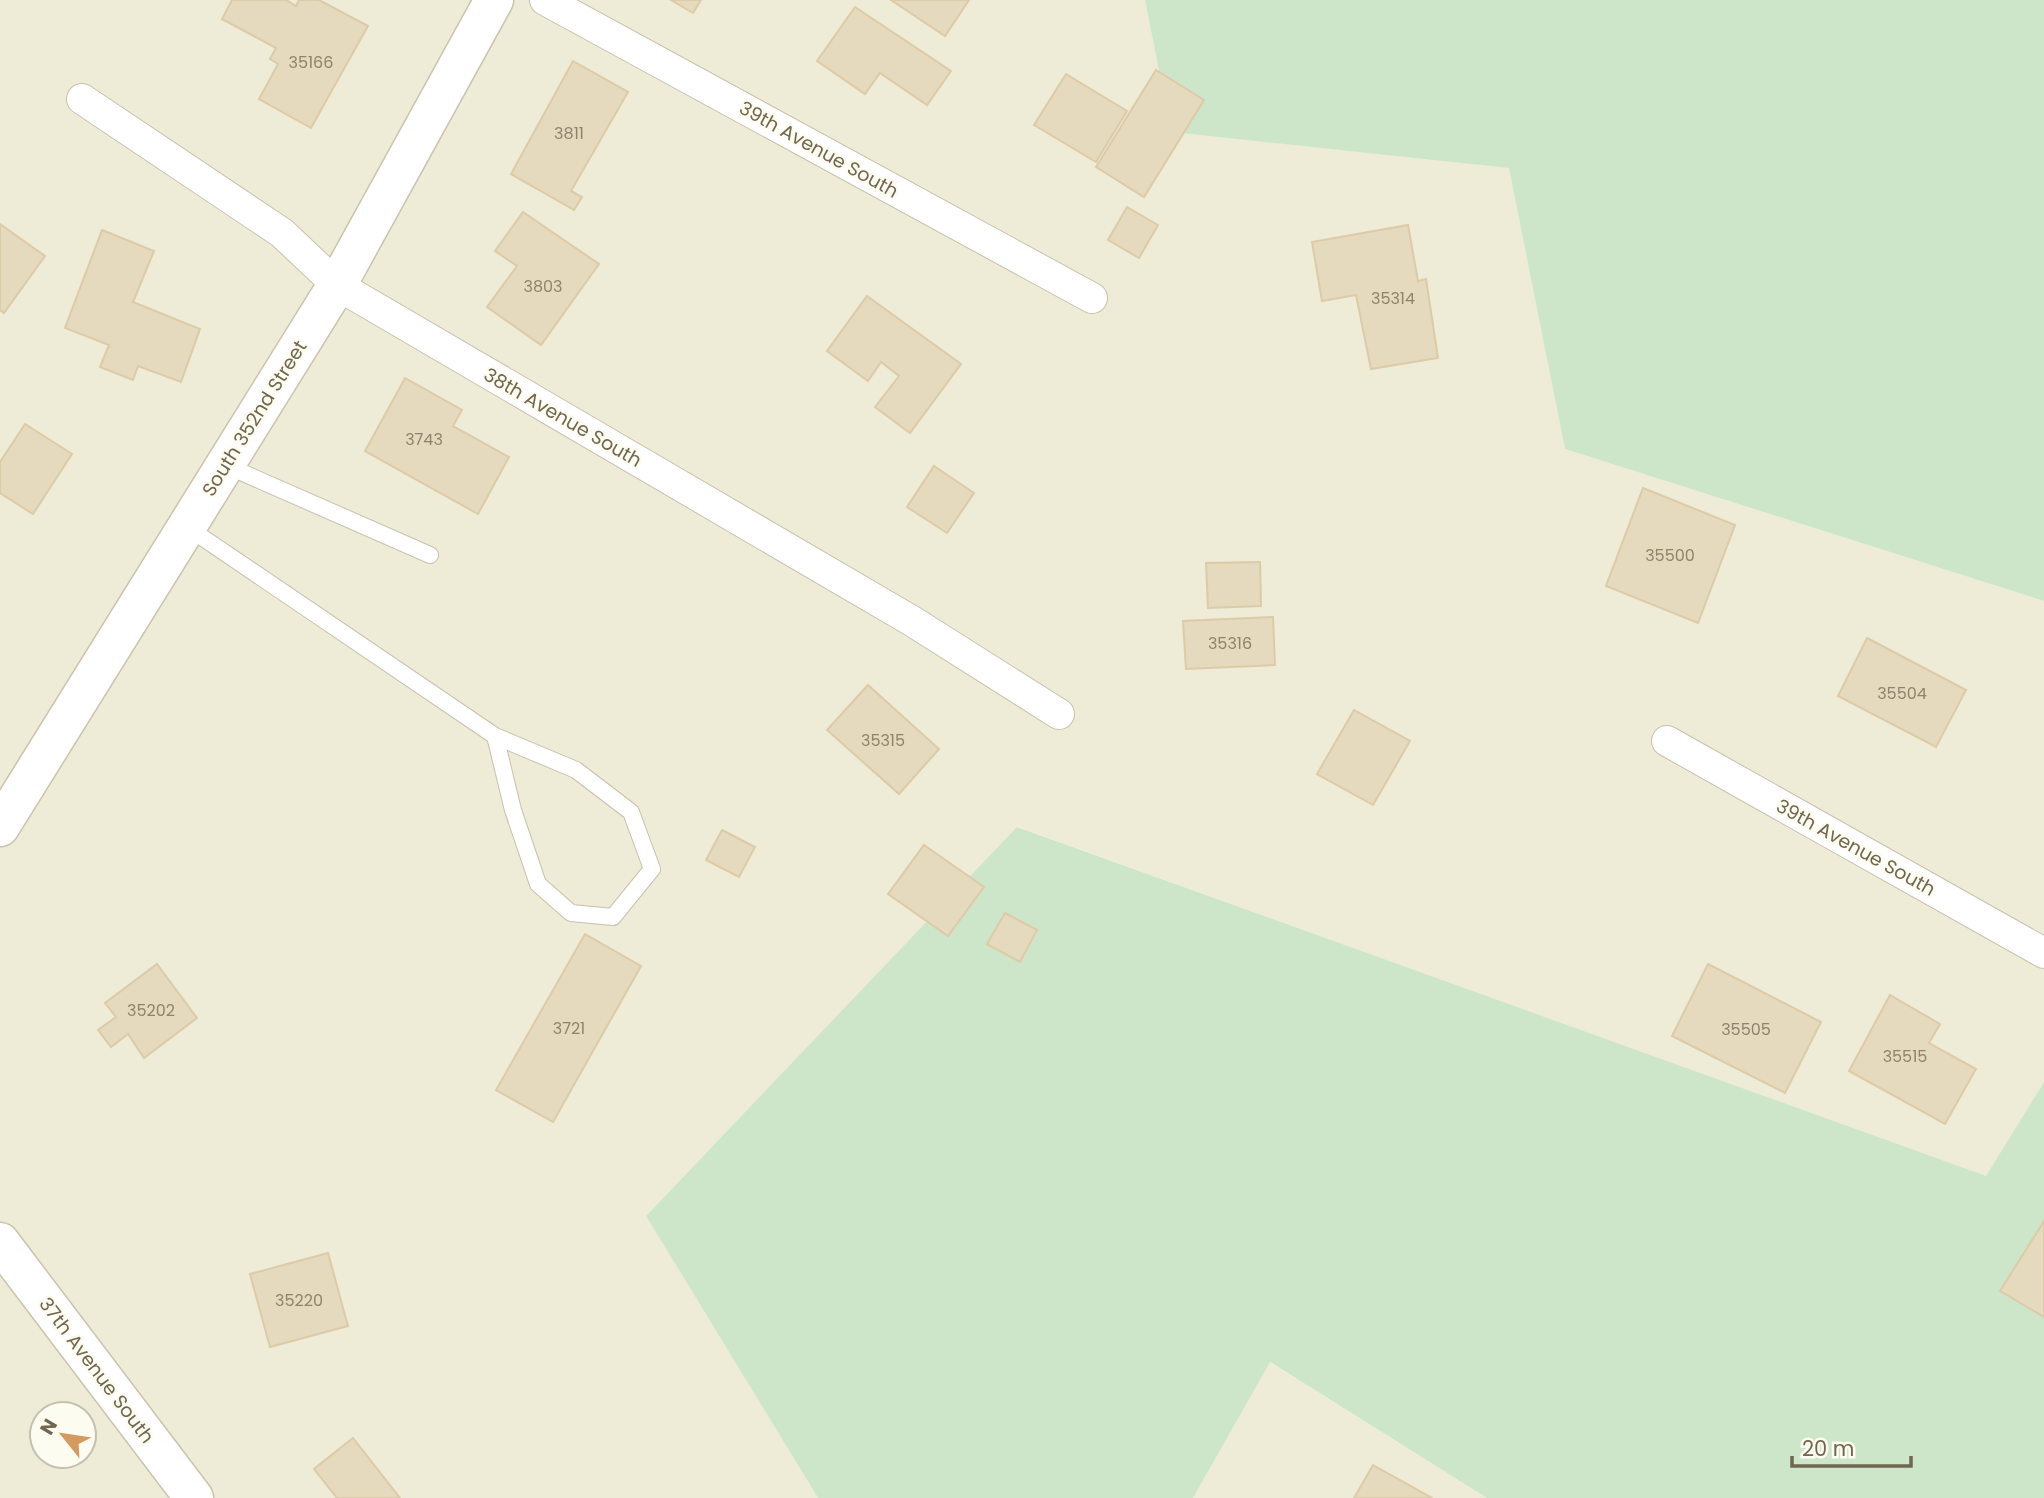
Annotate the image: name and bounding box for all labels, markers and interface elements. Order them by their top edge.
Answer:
house number: 35166 [289,51,333,74]
street label: 39th Avenue South [734,94,903,204]
house number: 3811 [554,122,584,145]
house number: 3803 [524,275,563,298]
house number: 35314 [1371,287,1415,310]
street label: South 352nd Street [195,335,313,501]
street label: 38th Avenue South [479,361,647,474]
house number: 3743 [405,428,443,451]
house number: 35500 [1645,544,1695,567]
house number: 35316 [1208,632,1252,655]
house number: 35504 [1877,682,1927,705]
house number: 35315 [861,729,905,752]
street label: 39th Avenue South [1771,792,1940,902]
house number: 35202 [127,999,175,1022]
house number: 3721 [553,1017,585,1040]
house number: 35505 [1721,1018,1771,1041]
house number: 35515 [1883,1045,1927,1068]
house number: 35220 [275,1289,323,1312]
street label: 37th Avenue South [33,1292,161,1449]
north arrow [28,1400,98,1470]
text: N [33,1414,64,1440]
scale bar [1792,1424,1911,1468]
text: 20 m [1802,1434,1855,1463]

